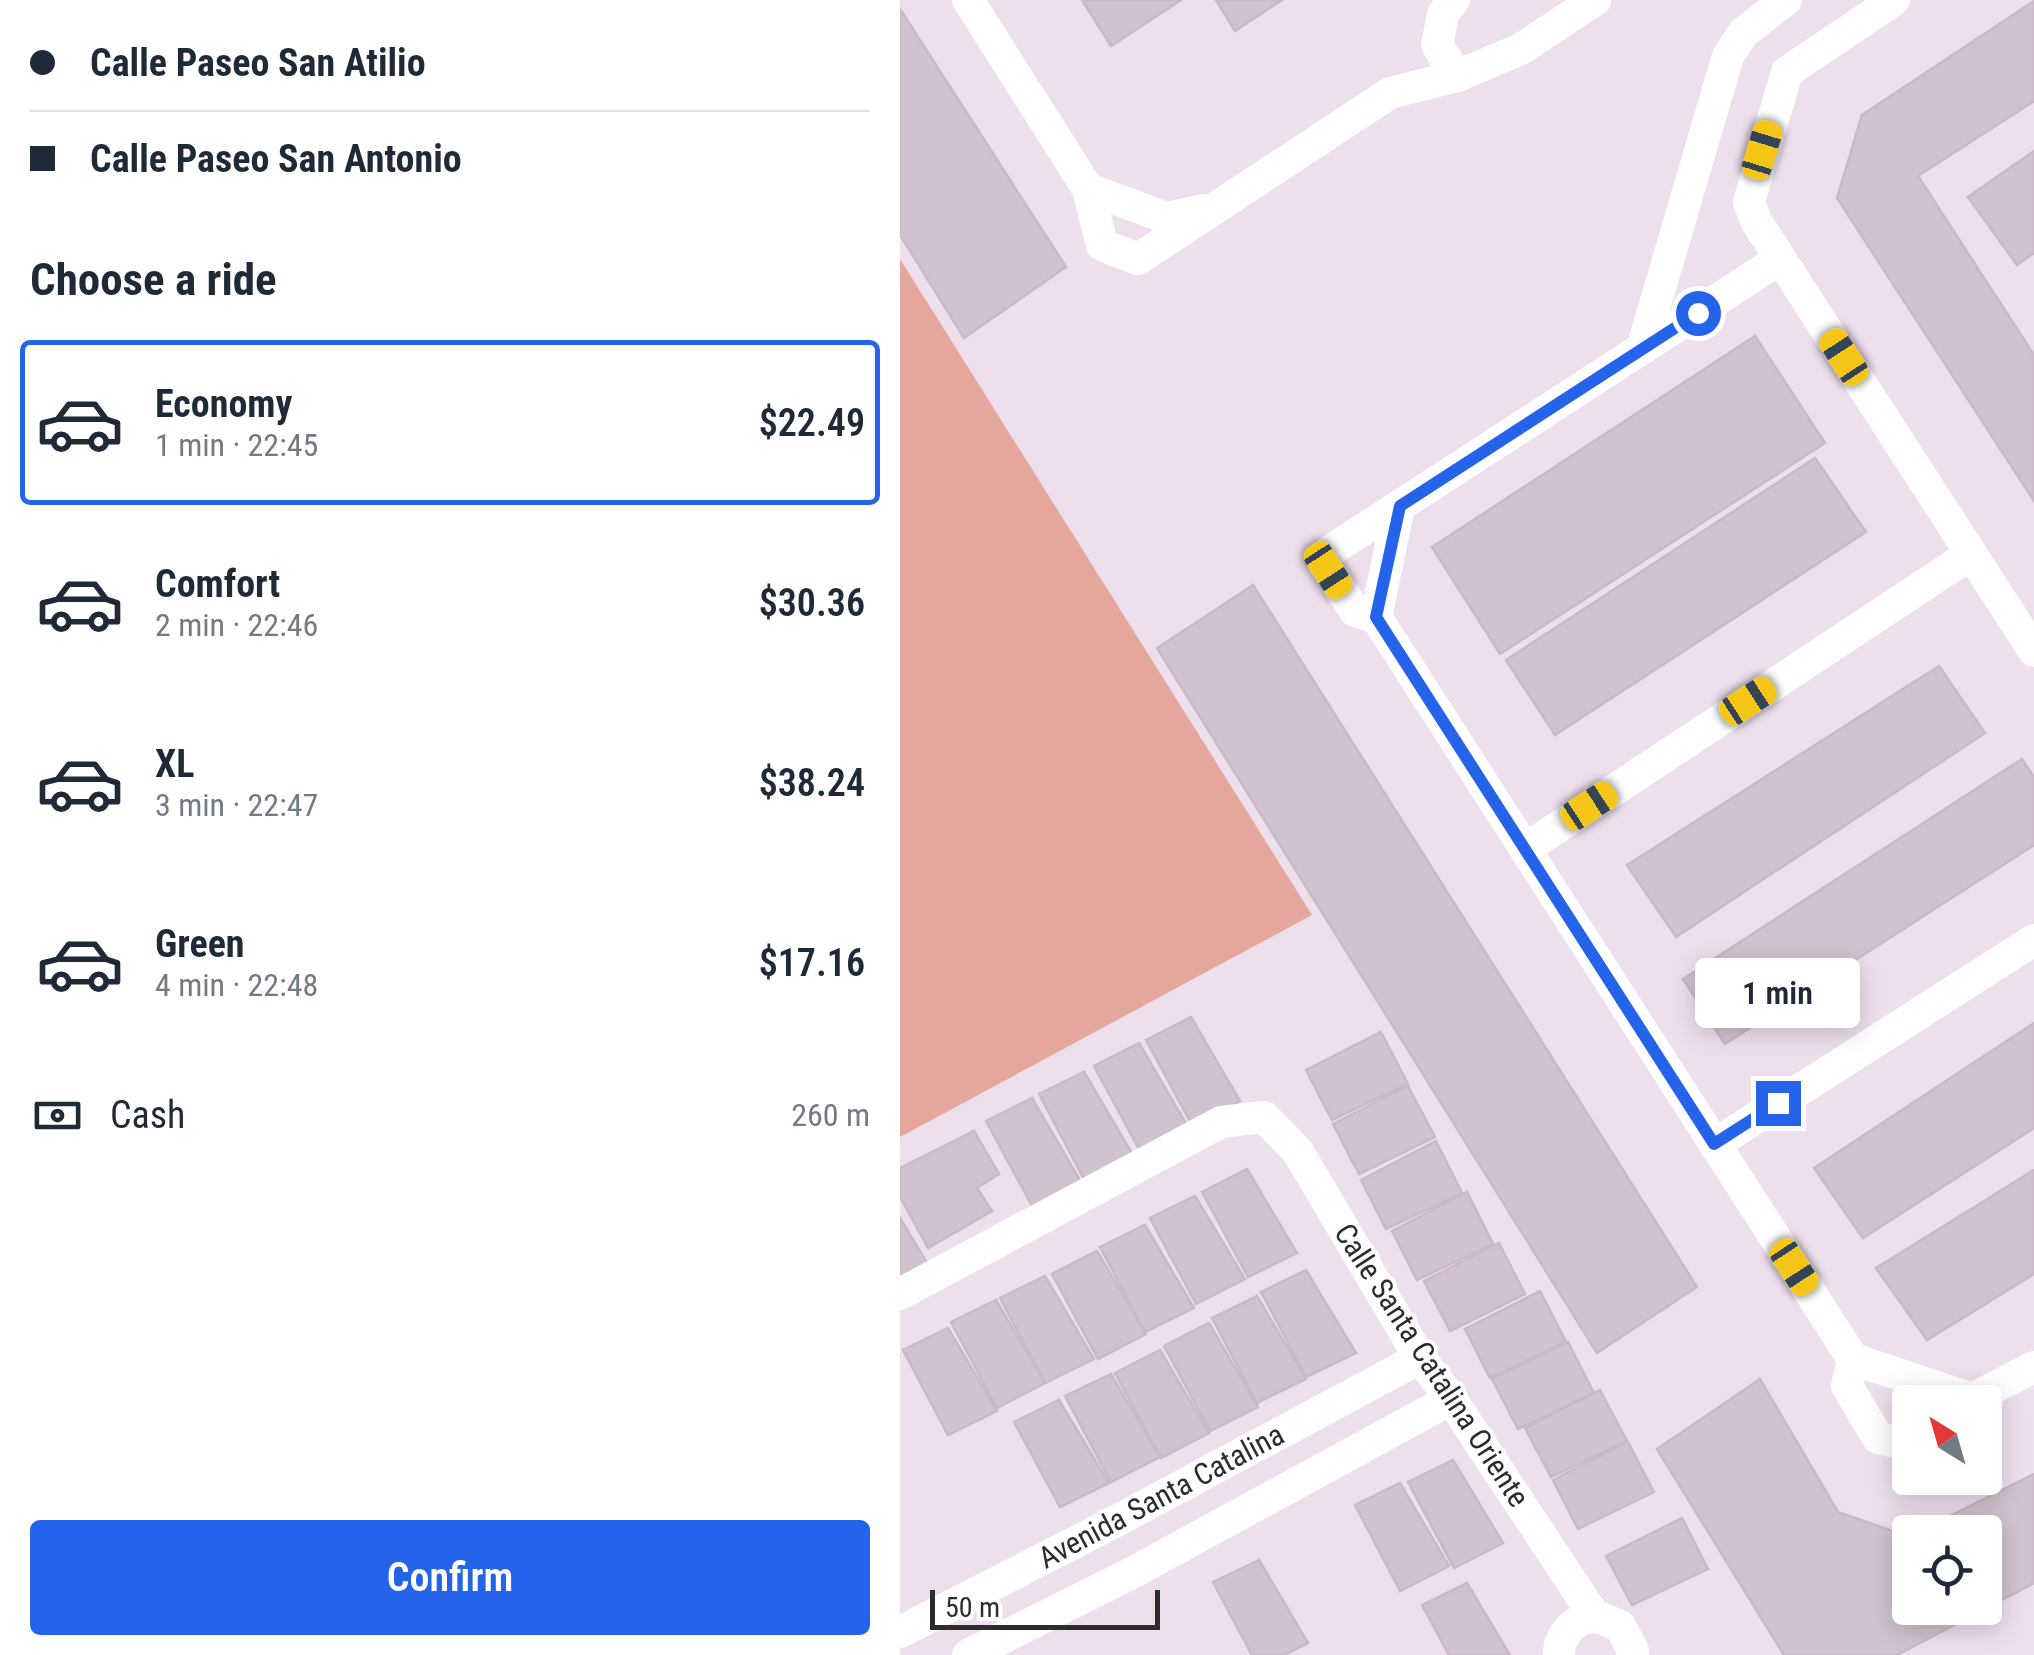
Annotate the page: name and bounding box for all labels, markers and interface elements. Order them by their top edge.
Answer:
text: Calle Paseo San Atilio [90,41,426,85]
car [1739,117,1785,183]
text: Calle Paseo San Antonio [90,137,462,181]
text: Choose a ride [30,253,277,306]
route start [1676,291,1721,336]
car [1815,324,1873,390]
icon: car [35,378,125,468]
text: Economy [155,382,292,426]
text: $22.49 [759,401,865,445]
text: 1 min · 22:45 [155,426,318,464]
car [1299,537,1357,603]
icon: car [35,558,125,648]
text: Comfort [155,562,280,606]
text: $30.36 [759,581,865,625]
text: 2 min · 22:46 [155,606,318,644]
car [1715,672,1781,730]
icon: car [35,738,125,828]
text: XL [155,742,194,786]
text: $38.24 [759,761,865,805]
car [1556,777,1622,835]
text: 3 min · 22:47 [155,786,318,824]
icon: car [35,918,125,1008]
text: Green [155,922,245,966]
text: $17.16 [759,941,865,985]
callout: 1 min [1696,958,1860,1028]
text: 4 min · 22:48 [155,966,318,1004]
text: 1 min [1742,974,1813,1012]
route end [1756,1081,1801,1126]
icon: cash [30,1088,85,1143]
text: Cash [110,1093,185,1137]
text: 260 m [791,1096,870,1134]
street label: Calle Santa Catalina Oriente [1327,1217,1537,1513]
car [1765,1234,1823,1300]
north arrow [1892,1385,2002,1495]
map controls [1892,1385,2002,1625]
street label: Avenida Santa Catalina [1032,1417,1290,1575]
button: locate [1892,1515,2002,1625]
button: Confirm [30,1520,870,1635]
scale bar [930,1585,1160,1630]
text: 50 m [945,1591,1000,1624]

